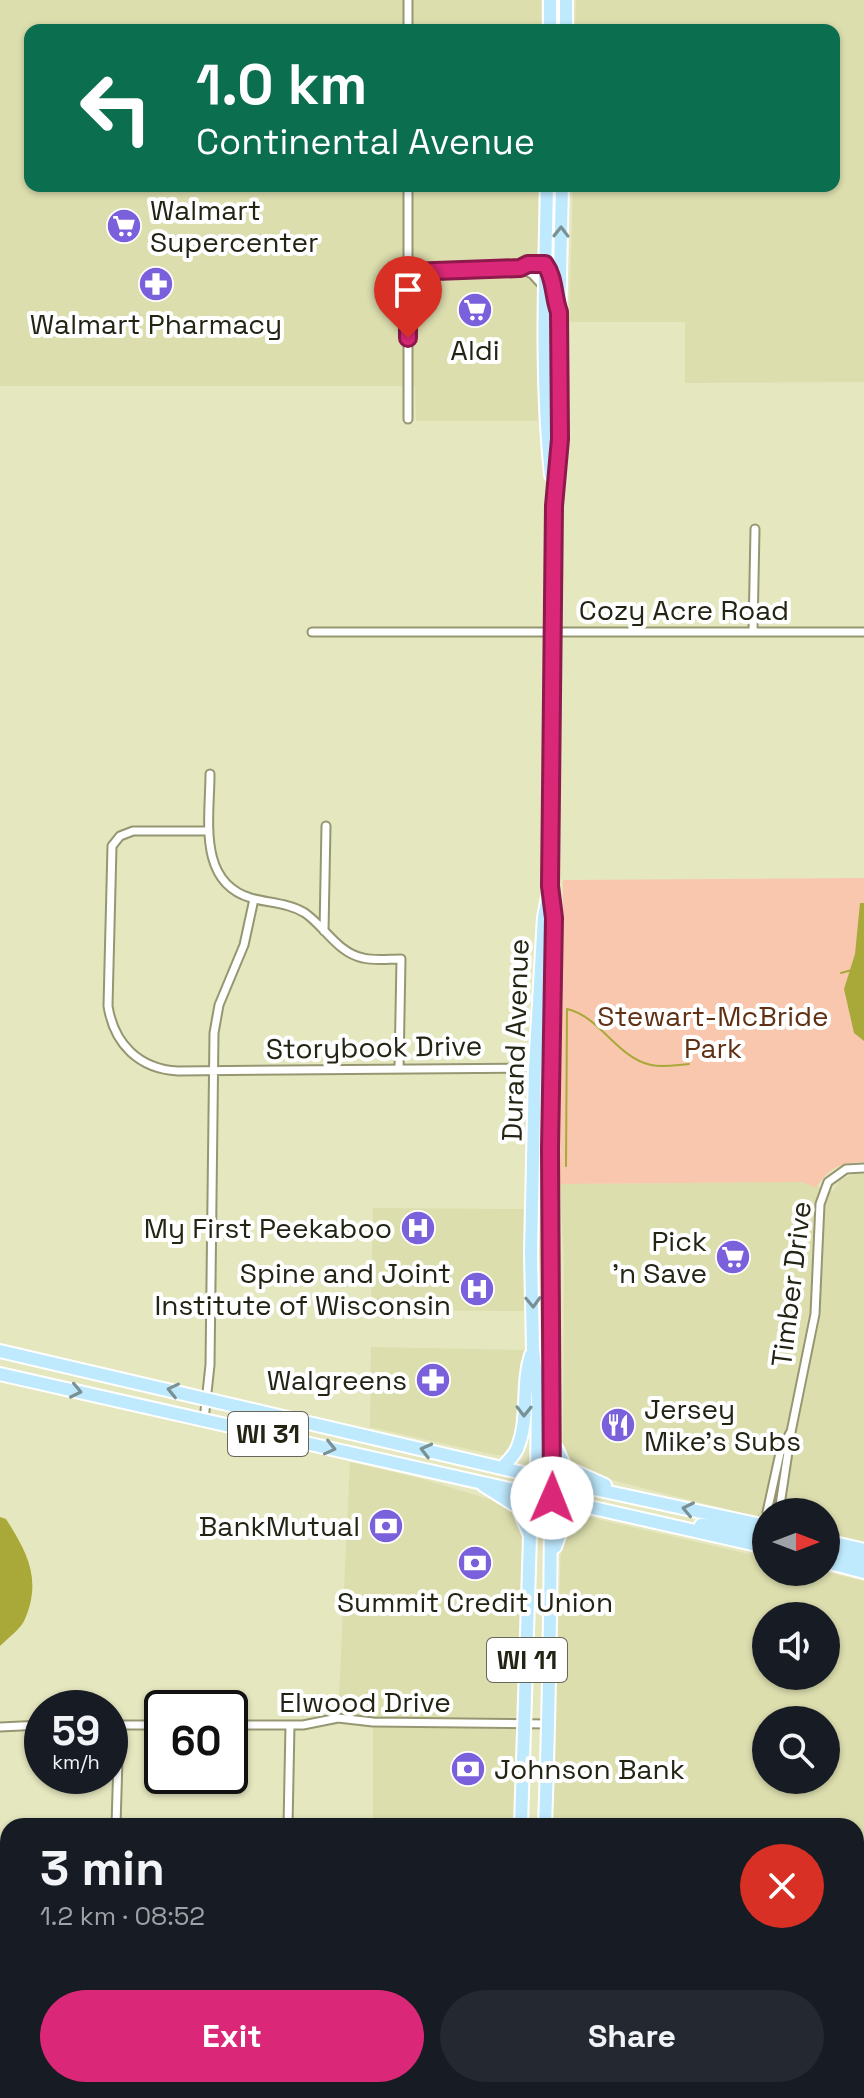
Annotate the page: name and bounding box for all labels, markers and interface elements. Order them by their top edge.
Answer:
text: 1.0 km [196,49,367,120]
icon: left [64,56,168,160]
text: Continental Avenue [196,119,535,165]
place label: Walmart Supercenter [150,192,319,260]
supermarket icon: Walmart Supercenter [105,207,143,245]
one-way arrow [553,225,570,238]
pin [374,256,442,338]
pharmacy icon: Walmart Pharmacy [137,265,175,303]
icon: arrive [386,268,430,312]
supermarket icon: Aldi [456,291,494,329]
place label: Walmart Pharmacy [30,306,282,342]
place label: Aldi [450,332,500,368]
street label: Cozy Acre Road [579,592,789,628]
street label: Durand Avenue [493,938,537,1142]
park label: Stewart-McBride Park [597,998,829,1066]
street label: Storybook Drive [265,1027,483,1067]
street label: Timber Drive [763,1199,819,1369]
hospital icon: My First Peekaboo [399,1209,437,1247]
place label: My First Peekaboo [144,1210,392,1246]
place label: Pick 'n Save [612,1223,707,1291]
supermarket icon: Pick 'n Save [714,1238,752,1276]
place label: Spine and Joint Institute of Wisconsin [154,1255,451,1323]
hospital icon: Spine and Joint Institute of Wisconsin [458,1270,496,1308]
one-way arrow [524,1296,542,1309]
pharmacy icon: Walgreens [414,1361,452,1399]
place label: Walgreens [267,1362,407,1398]
one-way arrow [69,1382,82,1399]
one-way arrow [167,1382,180,1399]
place label: Jersey Mike's Subs [644,1391,801,1459]
one-way arrow [515,1405,533,1418]
restaurant icon: Jersey Mike's Subs [599,1406,637,1444]
road number: WI 31 [228,1412,308,1456]
one-way arrow [323,1439,336,1456]
one-way arrow [420,1443,433,1460]
position arrow [510,1456,594,1540]
north arrow [752,1498,840,1586]
map controls [752,1498,840,1794]
one-way arrow [681,1501,695,1518]
bank icon: BankMutual [367,1507,405,1545]
place label: BankMutual [199,1508,360,1544]
bank icon: Summit Credit Union [456,1544,494,1582]
place label: Summit Credit Union [337,1584,613,1620]
button: sound [752,1602,840,1690]
road number: WI 11 [487,1638,567,1682]
street label: Elwood Drive [279,1684,451,1720]
speed limit sign: 60 [144,1690,248,1794]
text: 59 [52,1706,100,1757]
button: search [752,1706,840,1794]
text: km/h [52,1749,100,1775]
bank icon: Johnson Bank [449,1750,487,1788]
place label: Johnson Bank [494,1751,685,1787]
text: 3 min [40,1838,165,1899]
button: close [740,1844,824,1928]
text: 1.2 km · 08:52 [40,1899,205,1933]
button: Exit [40,1990,424,2082]
button: Share [440,1990,824,2082]

